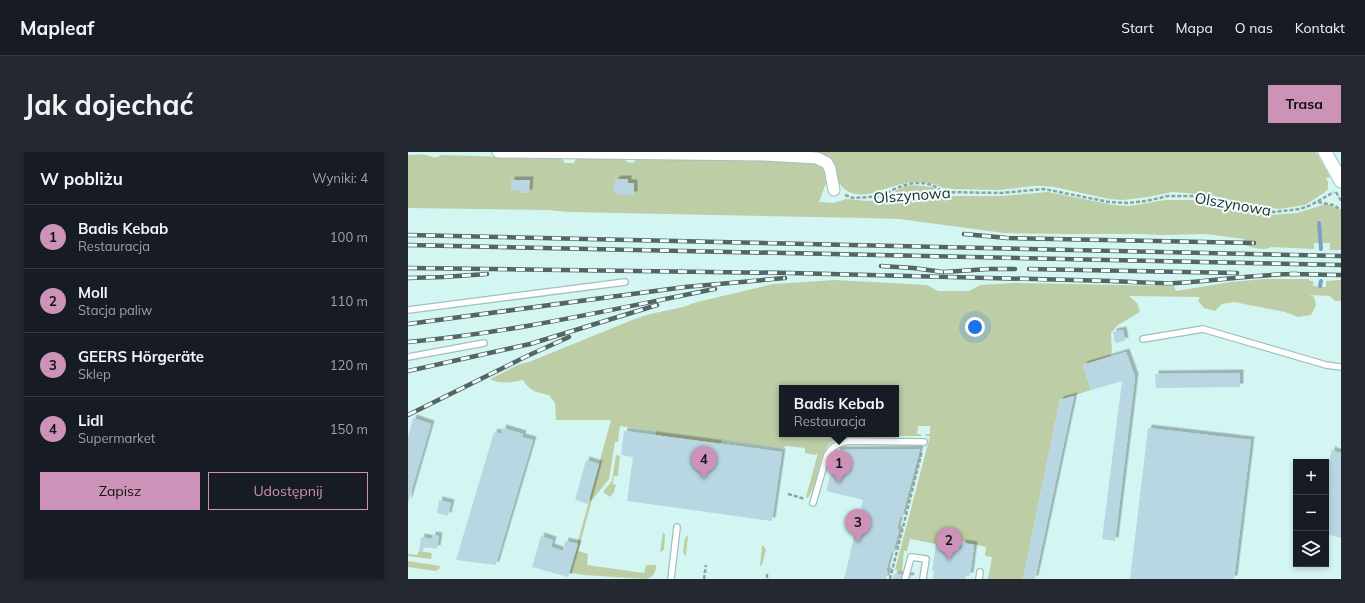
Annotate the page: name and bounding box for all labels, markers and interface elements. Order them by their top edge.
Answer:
text: Mapleaf [20,16,94,40]
text: Start [1121,19,1154,37]
text: Mapa [1176,19,1213,37]
text: O nas [1235,19,1273,37]
text: Kontakt [1295,19,1345,37]
button: Trasa [1268,85,1341,123]
text: Jak dojechać [24,87,194,122]
text: W pobliżu [40,168,123,189]
text: Wyniki: 4 [312,170,368,186]
street label: Olszynowa [873,183,951,207]
street label: Olszynowa [1193,188,1273,220]
text: Badis Kebab [78,219,168,238]
text: 1 [49,229,57,245]
text: 100 m [330,229,368,245]
text: Restauracja [78,238,150,254]
text: Moll [78,283,108,302]
text: 2 [49,293,57,309]
text: 110 m [330,293,368,309]
text: Stacja paliw [78,302,152,318]
your location [965,317,985,337]
text: GEERS Hörgeräte [78,347,204,366]
text: 3 [49,357,57,373]
text: 120 m [330,357,368,373]
text: Sklep [78,366,111,382]
popup [779,385,899,437]
text: Badis Kebab [794,394,884,413]
text: Lidl [78,411,104,430]
text: Restauracja [794,413,866,429]
text: 4 [49,421,57,437]
text: 150 m [330,421,368,437]
text: Supermarket [78,430,155,446]
pin: 4 [691,446,717,479]
pin: 1 [826,450,852,483]
map controls [1293,459,1329,567]
button: + [1293,459,1329,495]
button: Zapisz [40,472,200,510]
button: Udostępnij [208,472,368,510]
button: − [1293,495,1329,531]
pin: 3 [845,509,871,542]
pin: 2 [936,527,962,560]
button: layers [1293,531,1329,567]

